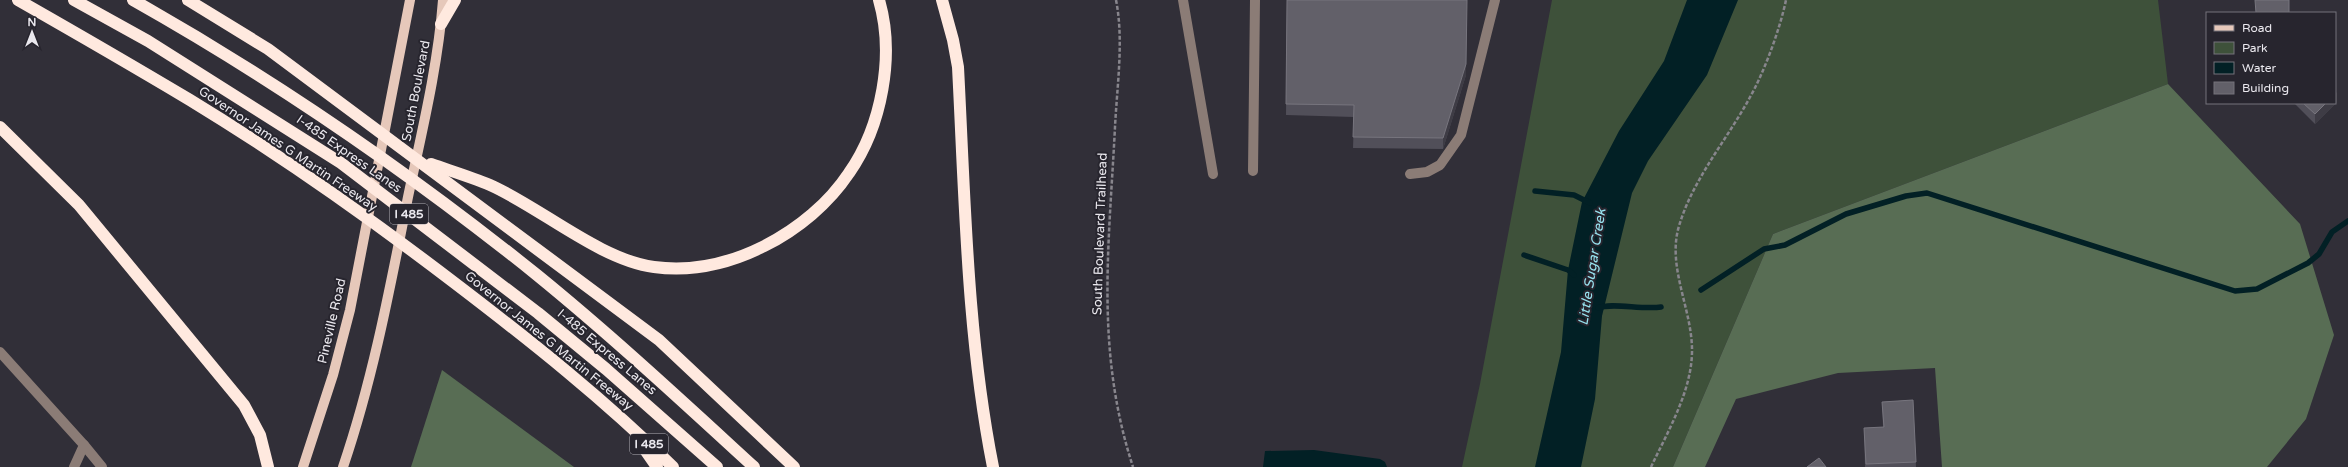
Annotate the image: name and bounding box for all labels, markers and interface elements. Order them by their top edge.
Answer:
north arrow [12,12,52,52]
legend [2206,12,2336,104]
text: N [28,16,36,29]
text: Road [2242,21,2272,35]
street label: South Boulevard [398,39,434,143]
text: Park [2242,41,2268,55]
text: Water [2242,61,2277,75]
text: Building [2242,81,2289,95]
street label: Governor James G Martin Freeway [196,83,380,215]
street label: I-485 Express Lanes [293,112,405,196]
street label: South Boulevard Trailhead [1089,152,1111,316]
road number: I 485 [390,204,428,224]
water label: Little Sugar Creek [1574,206,1610,327]
street label: Governor James G Martin Freeway [462,268,636,414]
street label: Pineville Road [314,277,350,365]
street label: I-485 Express Lanes [554,306,660,398]
road number: I 485 [630,434,668,454]

